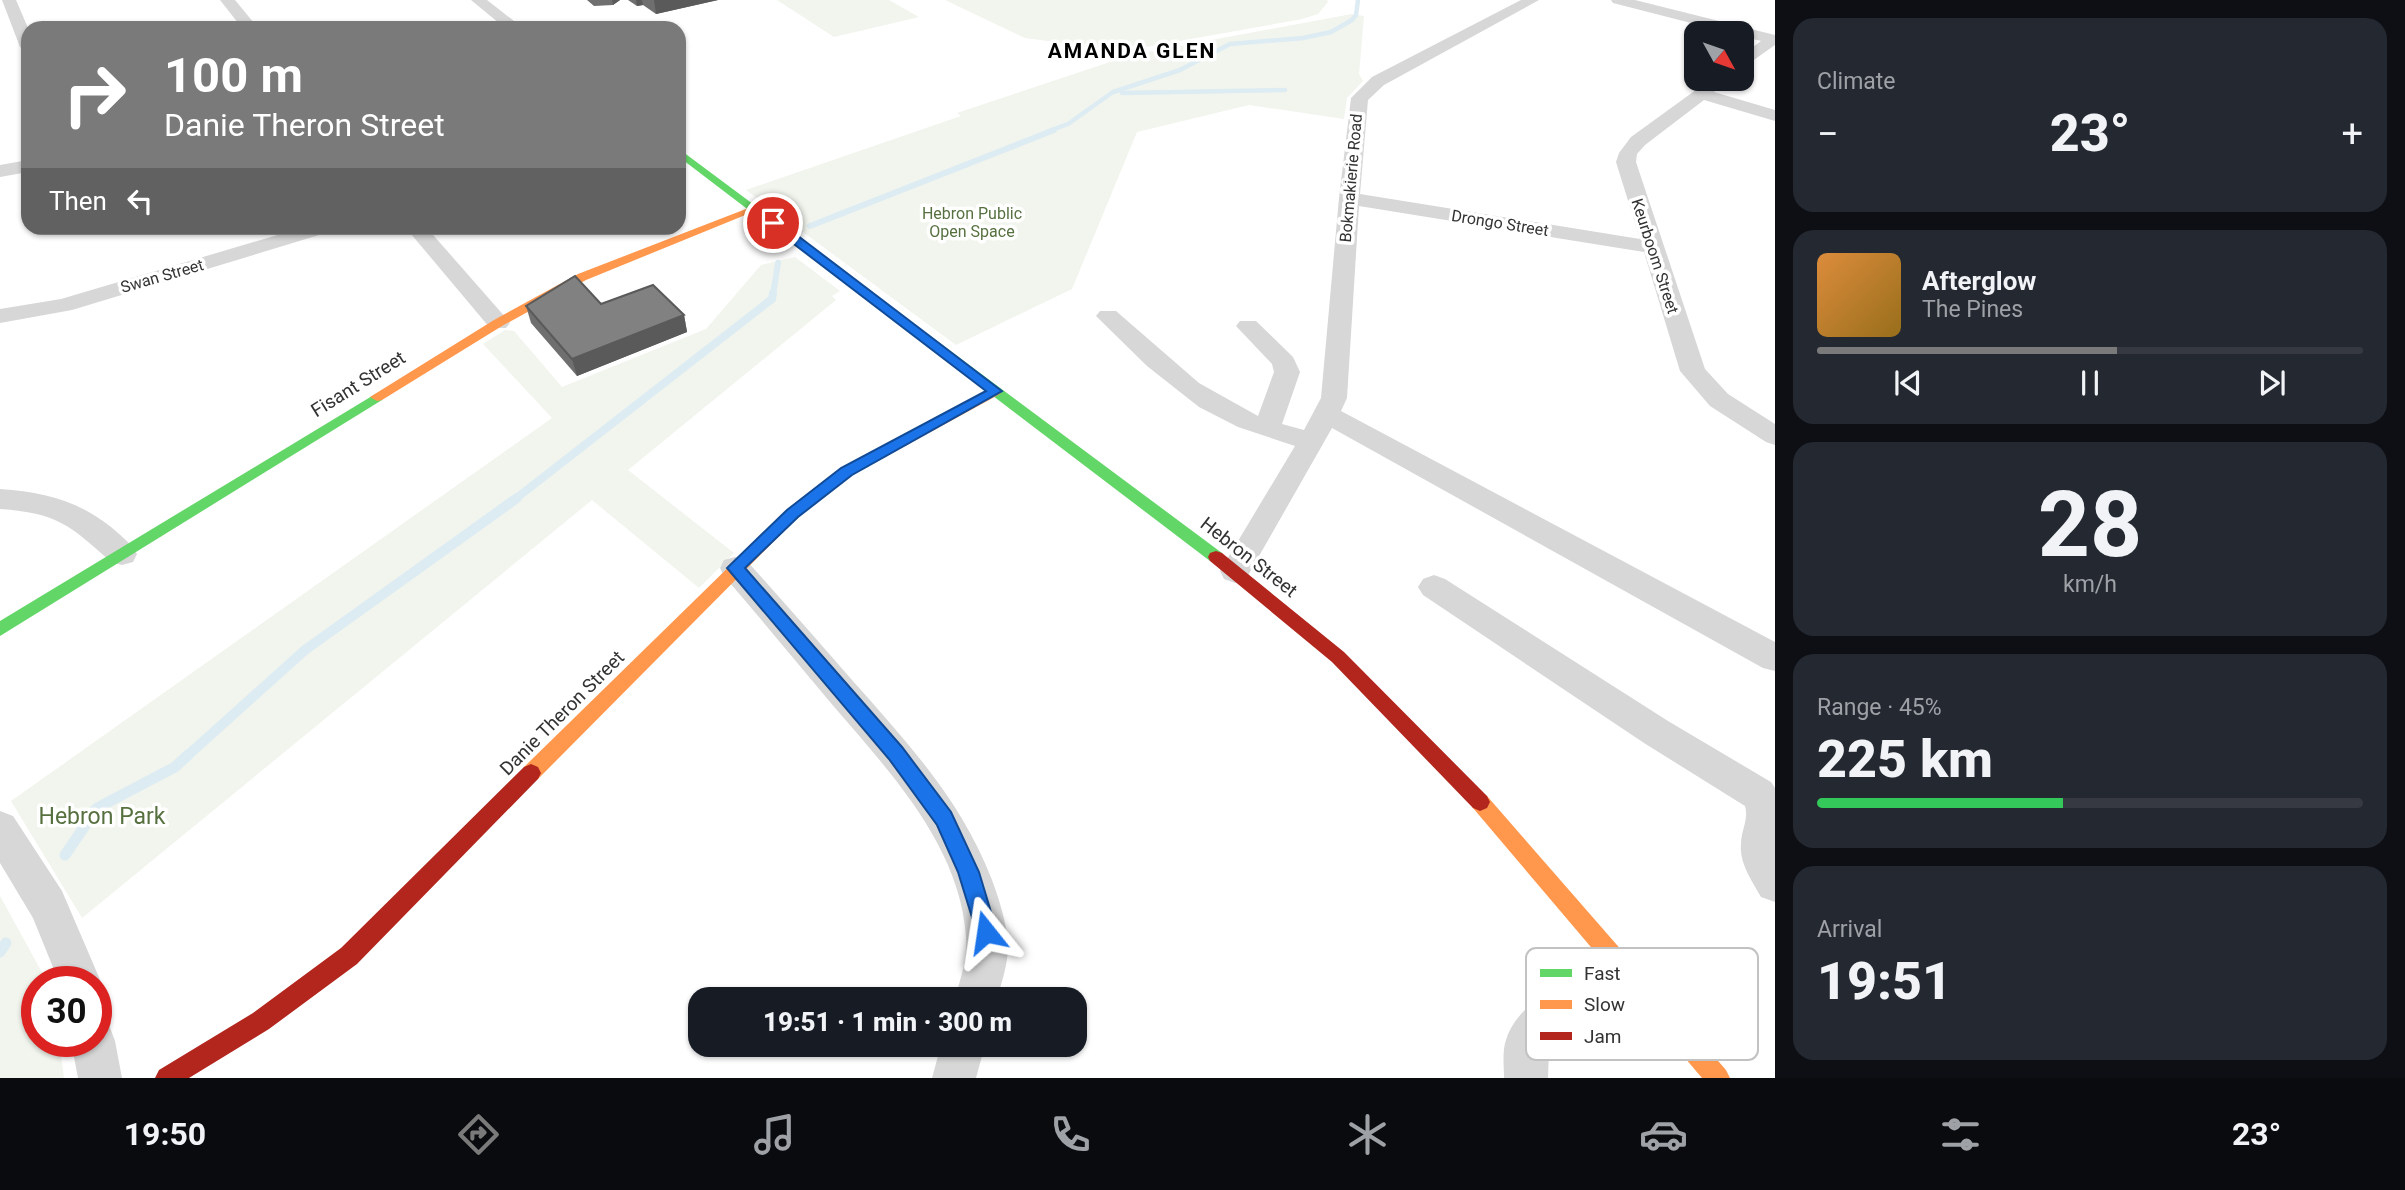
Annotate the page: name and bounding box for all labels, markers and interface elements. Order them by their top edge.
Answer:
north arrow [1684,21,1754,91]
map controls [1684,21,1754,91]
district label: AMANDA GLEN [1048,39,1216,63]
text: 100 m [164,47,303,104]
icon: right [49,49,140,140]
text: Climate [1817,68,1896,95]
text: 23° [2050,103,2130,164]
text: Danie Theron Street [164,106,445,144]
text: − [1817,112,1839,156]
text: + [2341,112,2363,156]
street label: Bokmakierie Road [1336,113,1366,243]
icon: left [121,182,159,220]
text: Then [49,186,107,216]
pin [743,193,803,253]
street label: Keurboom Street [1627,196,1683,316]
icon: arrive [754,204,792,242]
park label: Hebron Public Open Space [922,204,1022,241]
street label: Drongo Street [1450,206,1550,240]
street label: Swan Street [118,255,206,297]
text: Afterglow [1922,266,2036,296]
text: The Pines [1922,296,2023,323]
street label: Fisant Street [307,346,409,422]
icon: previous [1889,364,1927,402]
icon: pause [2071,364,2109,402]
icon: next [2253,364,2291,402]
text: 28 [2038,472,2142,578]
street label: Hebron Street [1196,512,1302,602]
text: km/h [2063,571,2117,598]
street label: Danie Theron Street [495,646,629,780]
text: Range · 45% [1817,694,1942,721]
text: 225 km [1817,729,1993,790]
park label: Hebron Park [39,803,166,830]
position arrow [949,895,1023,969]
text: Arrival [1817,916,1882,943]
legend [1526,948,1758,1060]
text: 19:51 [1817,951,1952,1012]
text: Fast [1584,962,1621,985]
speed limit sign: 30 [21,966,112,1057]
text: Slow [1584,993,1625,1016]
text: 19:51 · 1 min · 300 m [763,1007,1012,1037]
text: Jam [1584,1025,1621,1048]
icon: directions [454,1110,503,1159]
icon: music [750,1110,799,1159]
icon: phone [1046,1110,1095,1159]
icon: climate [1343,1110,1392,1159]
icon: car [1639,1110,1688,1159]
icon: filters [1936,1110,1985,1159]
text: 19:50 [124,1115,206,1153]
text: 23° [2232,1115,2281,1153]

